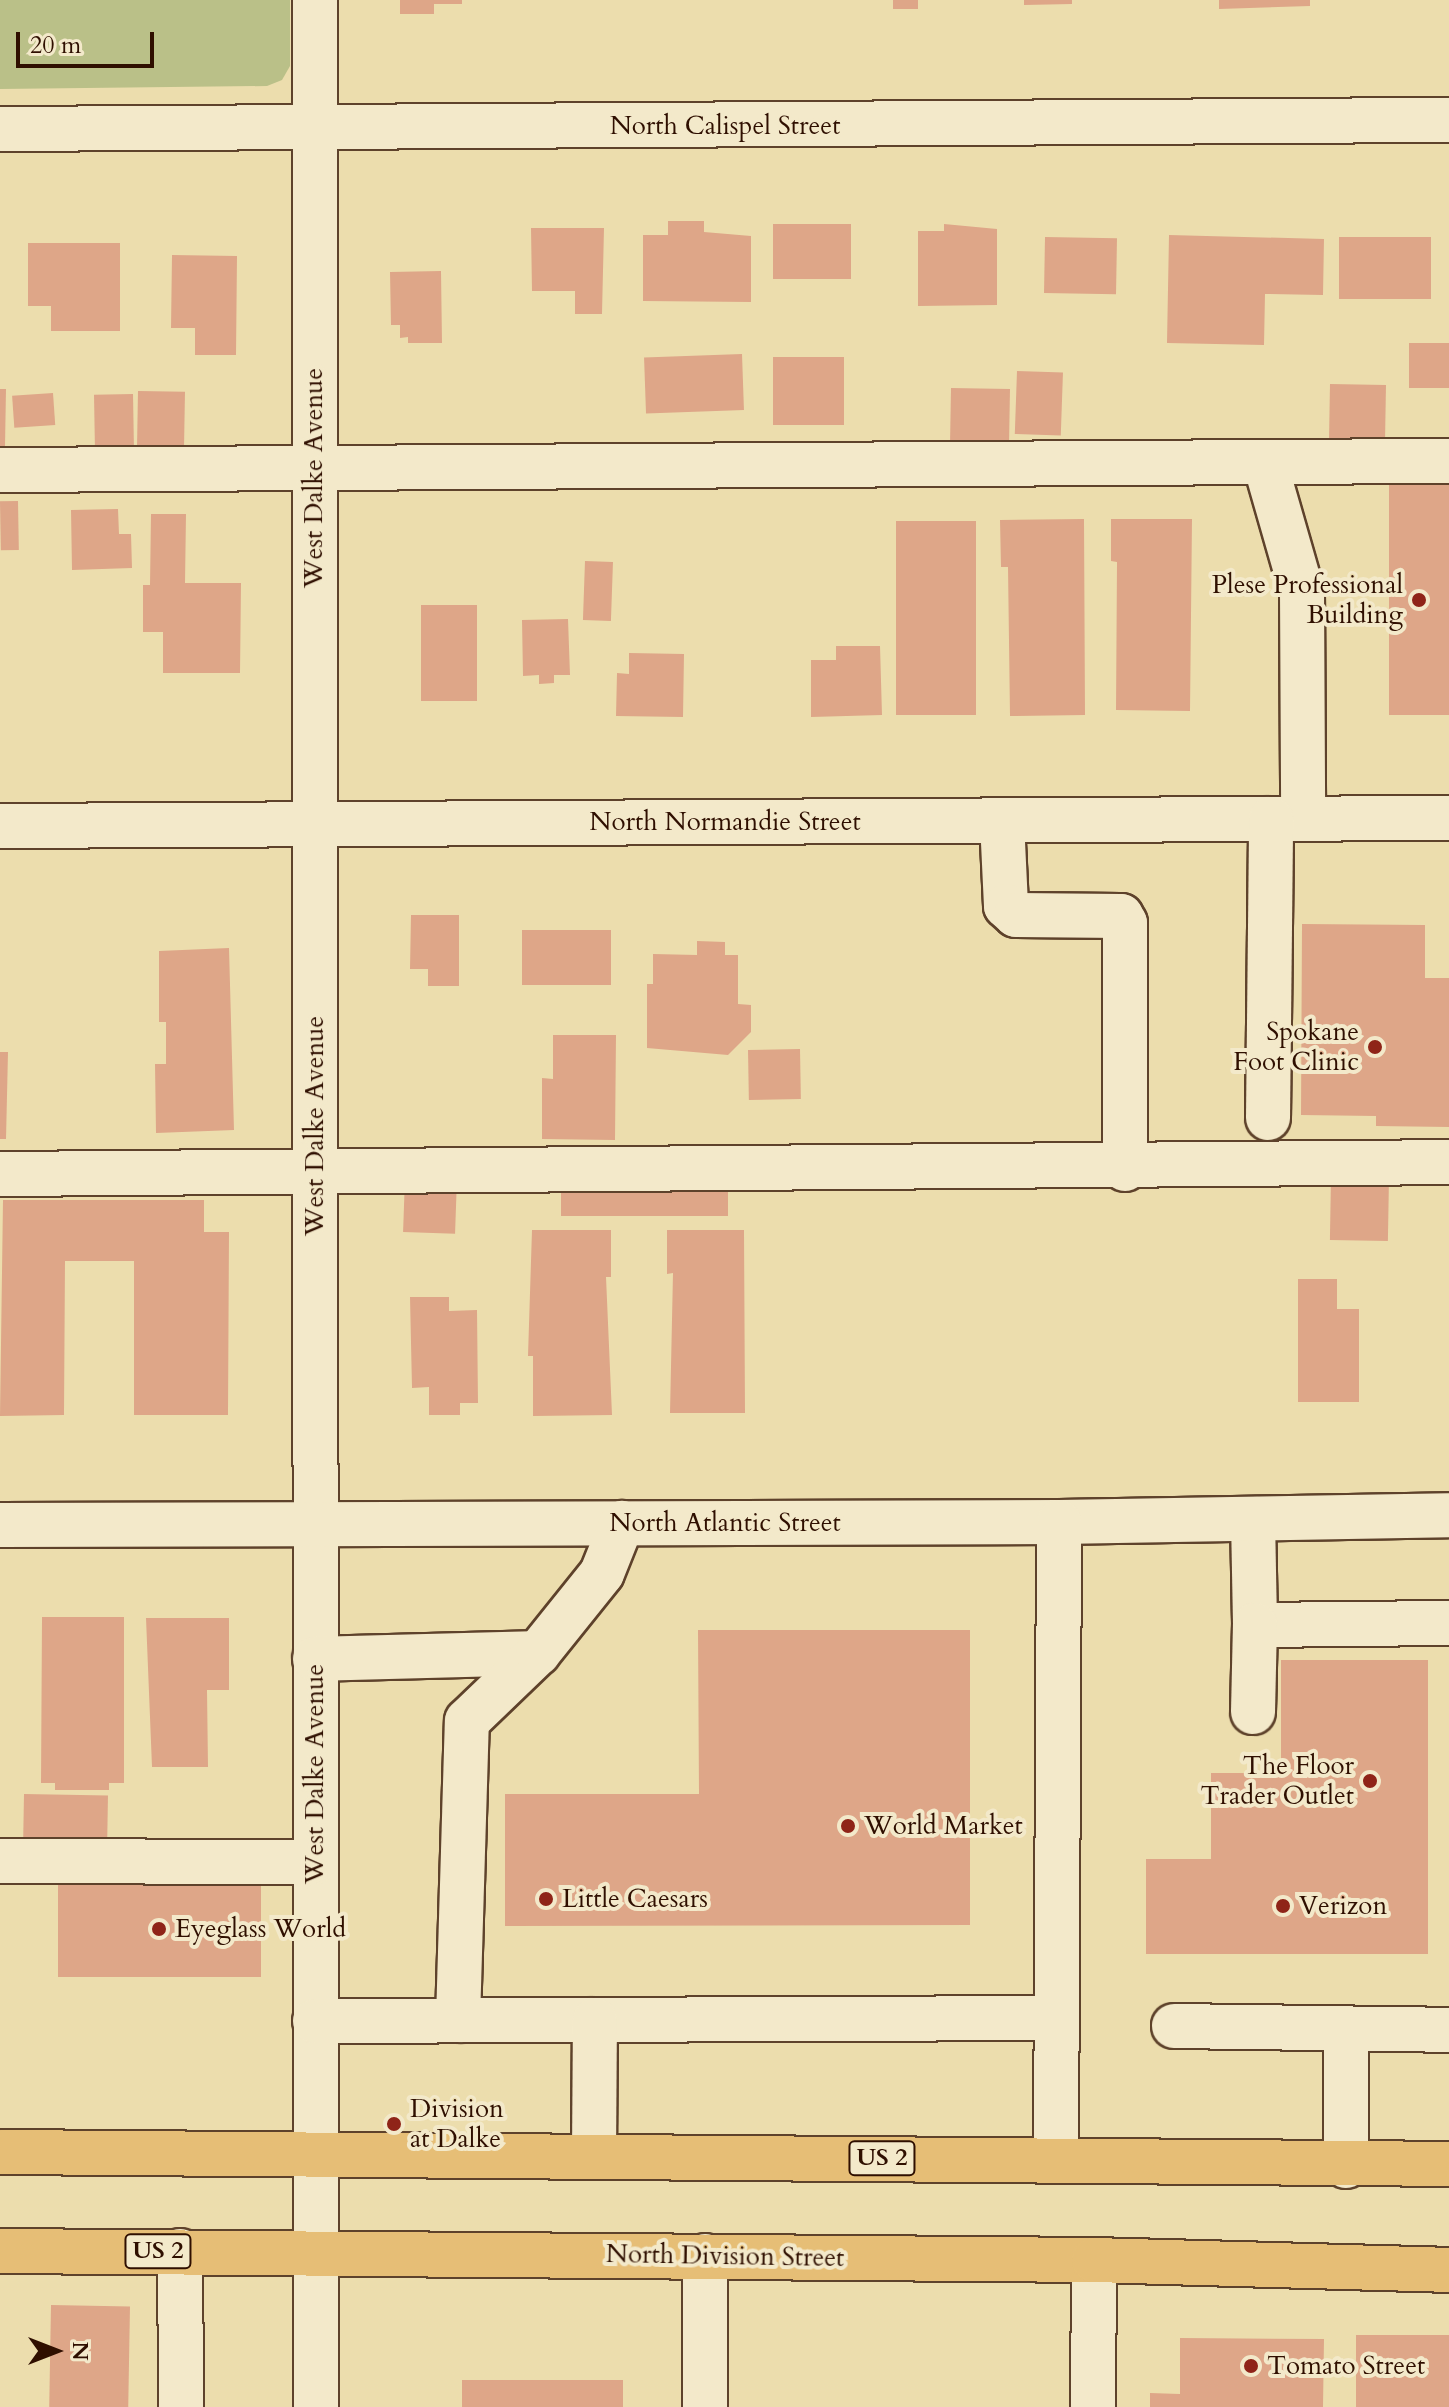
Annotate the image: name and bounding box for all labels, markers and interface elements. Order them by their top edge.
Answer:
scale bar [20,16,158,66]
text: 20 m [30,29,81,62]
street label: North Calispel Street [610,110,840,142]
street label: West Dalke Avenue [298,368,330,588]
place label: Plese Professional Building [1212,569,1403,630]
marker: Plese Professional Building [1410,591,1428,609]
street label: North Normandie Street [589,806,861,838]
street label: West Dalke Avenue [299,1016,331,1236]
place label: Spokane Foot Clinic [1233,1016,1359,1078]
marker: Spokane Foot Clinic [1366,1038,1384,1056]
street label: North Atlantic Street [609,1507,841,1539]
street label: West Dalke Avenue [299,1664,331,1884]
place label: The Floor Trader Outlet [1201,1750,1354,1812]
marker: The Floor Trader Outlet [1361,1772,1379,1790]
place label: World Market [864,1810,1023,1842]
marker: World Market [839,1817,857,1835]
place label: Little Caesars [562,1883,708,1915]
marker: Little Caesars [537,1890,555,1908]
place label: Verizon [1299,1890,1387,1922]
marker: Verizon [1274,1897,1292,1915]
place label: Eyeglass World [175,1913,346,1945]
marker: Eyeglass World [150,1920,168,1938]
place label: Division at Dalke [410,2093,504,2154]
marker: Division at Dalke [385,2115,403,2133]
road number: US 2 [848,2138,916,2178]
road number: US 2 [124,2231,192,2271]
street label: North Division Street [606,2238,844,2274]
north arrow [16,2311,96,2391]
text: N [65,2341,95,2361]
place label: Tomato Street [1267,2350,1425,2382]
marker: Tomato Street [1242,2357,1260,2375]

